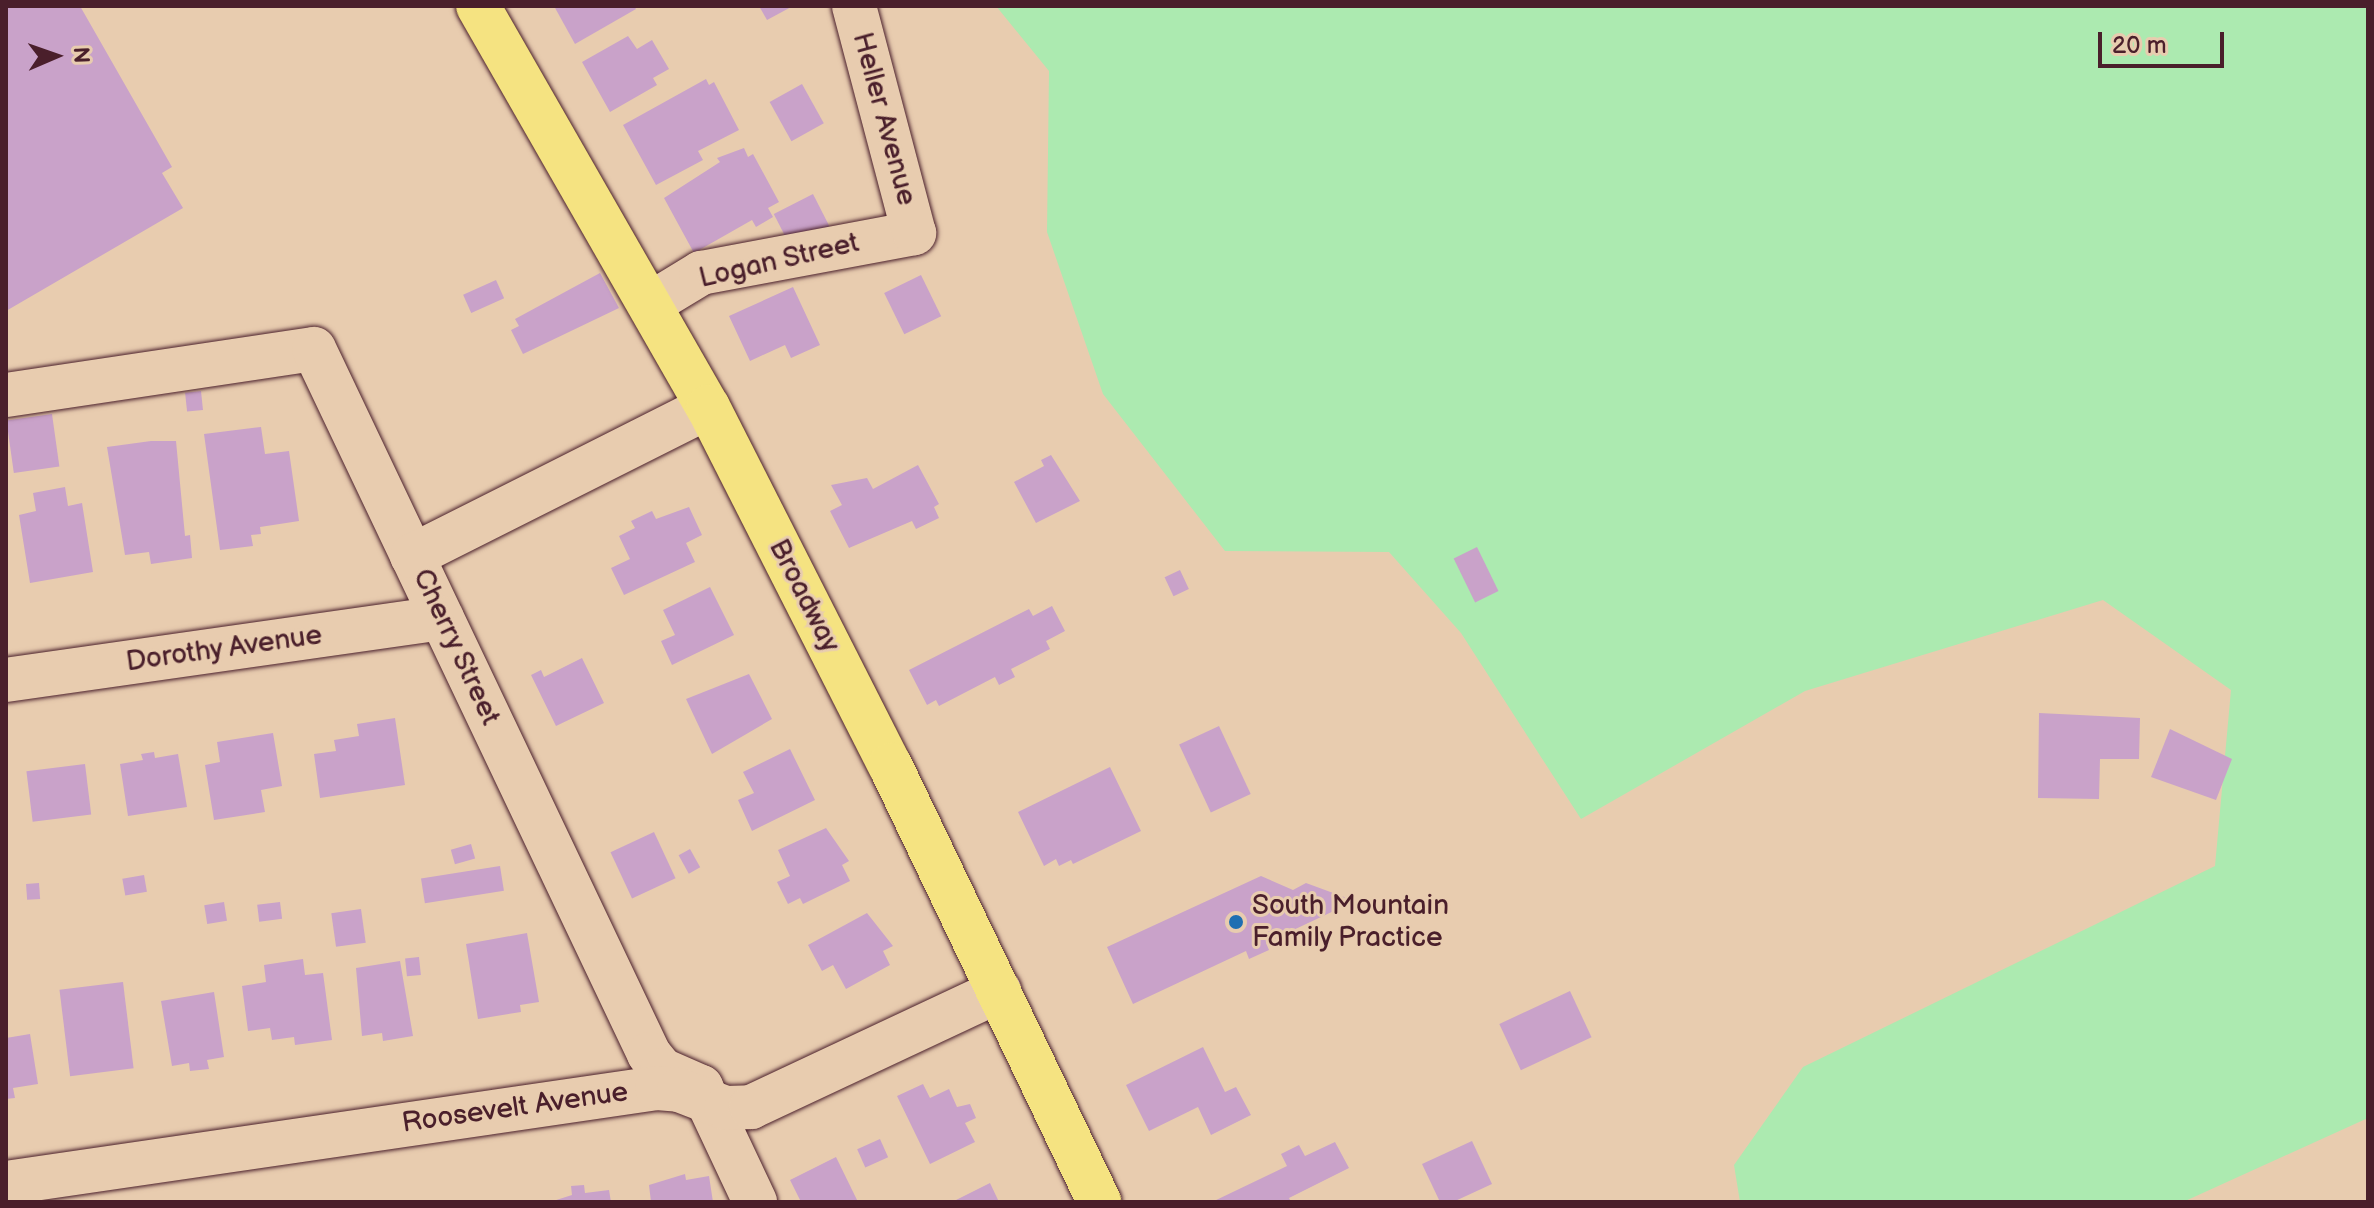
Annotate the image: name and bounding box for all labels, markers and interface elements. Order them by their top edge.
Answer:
north arrow [16,16,96,96]
scale bar [2102,16,2228,66]
street label: Heller Avenue [845,29,923,209]
text: 20 m [2112,31,2167,60]
text: N [67,46,94,64]
street label: Logan Street [696,226,862,296]
street label: Broadway [761,534,847,658]
street label: Cherry Street [405,563,507,731]
street label: Dorothy Avenue [123,618,325,680]
place label: South Mountain Family Practice [1252,889,1449,955]
marker: South Mountain Family Practice [1227,913,1245,931]
street label: Roosevelt Avenue [400,1075,630,1141]

